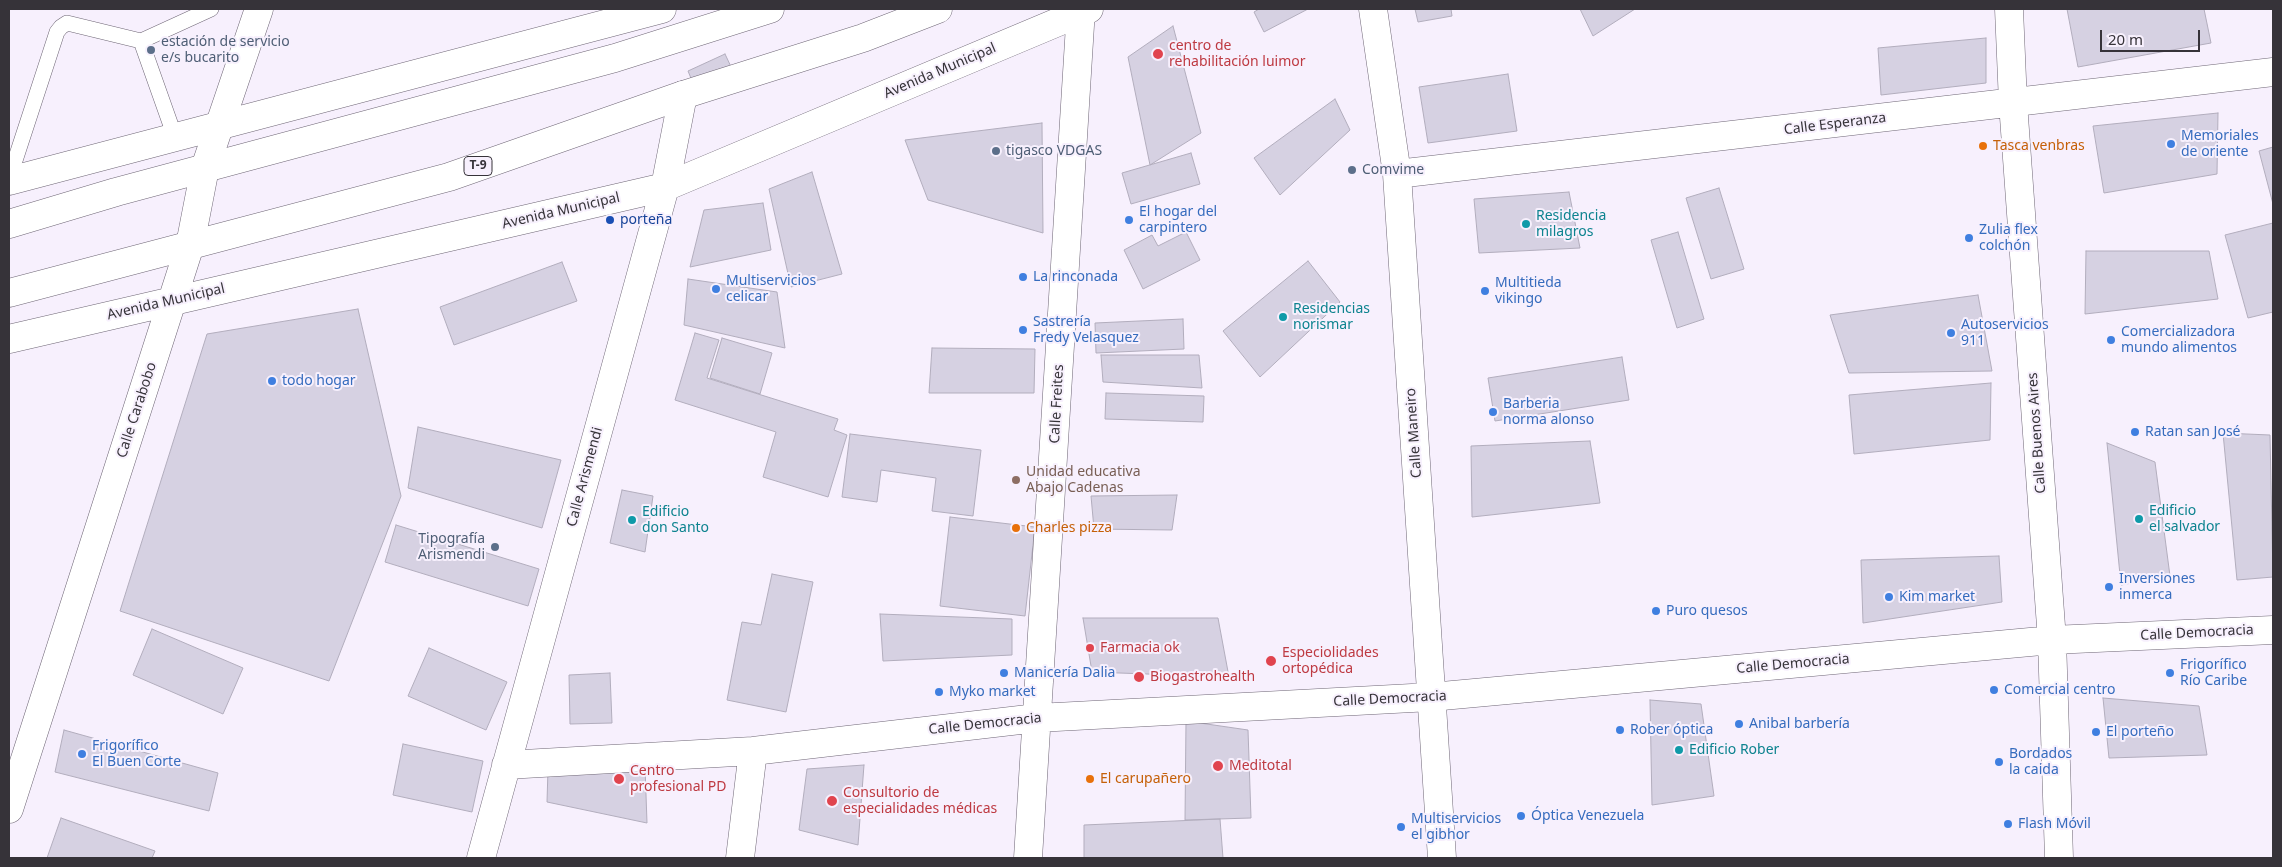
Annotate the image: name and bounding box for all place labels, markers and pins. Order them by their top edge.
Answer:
place label: estación de servicio e/s bucarito [161,34,290,66]
place label: centro de rehabilitación luimor [1169,38,1306,70]
marker: estación de servicio e/s bucarito [145,44,157,56]
marker: centro de rehabilitación luimor [1151,47,1165,61]
place label: Memoriales de oriente [2181,128,2259,160]
place label: Tasca venbras [1993,138,2085,154]
marker: Memoriales de oriente [2165,138,2177,150]
marker: Tasca venbras [1977,140,1989,152]
place label: tigasco VDGAS [1006,143,1102,159]
marker: tigasco VDGAS [990,145,1002,157]
place label: Comvime [1362,162,1424,178]
marker: Comvime [1346,164,1358,176]
place label: El hogar del carpintero [1139,204,1217,236]
place label: Residencia milagros [1536,208,1606,240]
place label: porteña [620,212,672,228]
marker: porteña [604,214,616,226]
marker: El hogar del carpintero [1123,214,1135,226]
marker: Residencia milagros [1520,218,1532,230]
place label: Zulia flex colchón [1979,222,2038,254]
marker: Zulia flex colchón [1963,232,1975,244]
place label: La rinconada [1033,269,1118,285]
marker: La rinconada [1017,271,1029,283]
place label: Multiservicios celicar [726,273,816,306]
place label: Multitieda vikingo [1495,275,1562,308]
marker: Multiservicios celicar [710,283,722,295]
marker: Multitieda vikingo [1479,285,1491,297]
place label: Residencias norismar [1293,301,1370,334]
marker: Residencias norismar [1277,311,1289,323]
place label: Sastrería Fredy Velasquez [1033,314,1139,347]
place label: Autoservicios 911 [1961,317,2049,350]
marker: Sastrería Fredy Velasquez [1017,324,1029,336]
place label: Comercializadora mundo alimentos [2121,324,2237,357]
marker: Autoservicios 911 [1945,327,1957,339]
marker: Comercializadora mundo alimentos [2105,334,2117,346]
place label: todo hogar [282,373,356,389]
marker: todo hogar [266,375,278,387]
place label: Barberia norma alonso [1503,396,1594,428]
marker: Barberia norma alonso [1487,406,1499,418]
place label: Ratan san José [2145,424,2241,440]
marker: Ratan san José [2129,426,2141,438]
place label: Unidad educativa Abajo Cadenas [1026,464,1141,497]
marker: Unidad educativa Abajo Cadenas [1010,474,1022,486]
place label: Edificio el salvador [2149,503,2220,536]
place label: Edificio don Santo [642,504,709,536]
marker: Edificio el salvador [2133,513,2145,525]
marker: Edificio don Santo [626,514,638,526]
place label: Charles pizza [1026,520,1112,536]
marker: Charles pizza [1010,522,1022,534]
place label: Tipografía Arismendi [418,531,485,564]
marker: Tipografía Arismendi [489,541,501,553]
place label: Inversiones inmerca [2119,571,2195,604]
marker: Inversiones inmerca [2103,581,2115,593]
place label: Kim market [1899,589,1975,605]
marker: Kim market [1883,591,1895,603]
place label: Puro quesos [1666,603,1748,619]
marker: Puro quesos [1650,605,1662,617]
place label: Farmacia ok [1100,640,1180,656]
marker: Farmacia ok [1084,642,1096,654]
place label: Especiolidades ortopédica [1282,645,1379,678]
marker: Especiolidades ortopédica [1264,654,1278,668]
place label: Frigorífico Río Caribe [2180,657,2247,690]
place label: Manicería Dalia [1014,665,1115,681]
marker: Manicería Dalia [998,667,1010,679]
marker: Frigorífico Río Caribe [2164,667,2176,679]
place label: Biogastrohealth [1150,669,1255,685]
marker: Biogastrohealth [1132,670,1146,684]
place label: Comercial centro [2004,682,2116,698]
place label: Myko market [949,684,1036,700]
marker: Comercial centro [1988,684,2000,696]
marker: Myko market [933,686,945,698]
place label: Anibal barbería [1749,716,1850,732]
marker: Anibal barbería [1733,718,1745,730]
place label: Rober óptica [1630,722,1713,738]
marker: Rober óptica [1614,724,1626,736]
place label: El porteño [2106,724,2174,740]
marker: El porteño [2090,726,2102,738]
place label: Frigorífico El Buen Corte [92,738,181,770]
place label: Edificio Rober [1689,742,1779,758]
marker: Edificio Rober [1673,744,1685,756]
place label: Bordados la caida [2009,746,2072,779]
marker: Frigorífico El Buen Corte [76,748,88,760]
marker: Bordados la caida [1993,756,2005,768]
place label: Meditotal [1229,758,1292,774]
marker: Meditotal [1211,759,1225,773]
place label: Centro profesional PD [630,763,727,796]
place label: El carupañero [1100,771,1191,787]
marker: Centro profesional PD [612,772,626,786]
marker: El carupañero [1084,773,1096,785]
place label: Consultorio de especialidades médicas [843,785,997,818]
marker: Consultorio de especialidades médicas [825,794,839,808]
place label: Óptica Venezuela [1531,808,1644,824]
marker: Óptica Venezuela [1515,810,1527,822]
place label: Multiservicios el gibhor [1411,811,1501,844]
place label: Flash Móvil [2018,816,2091,832]
marker: Flash Móvil [2002,818,2014,830]
marker: Multiservicios el gibhor [1395,821,1407,833]

